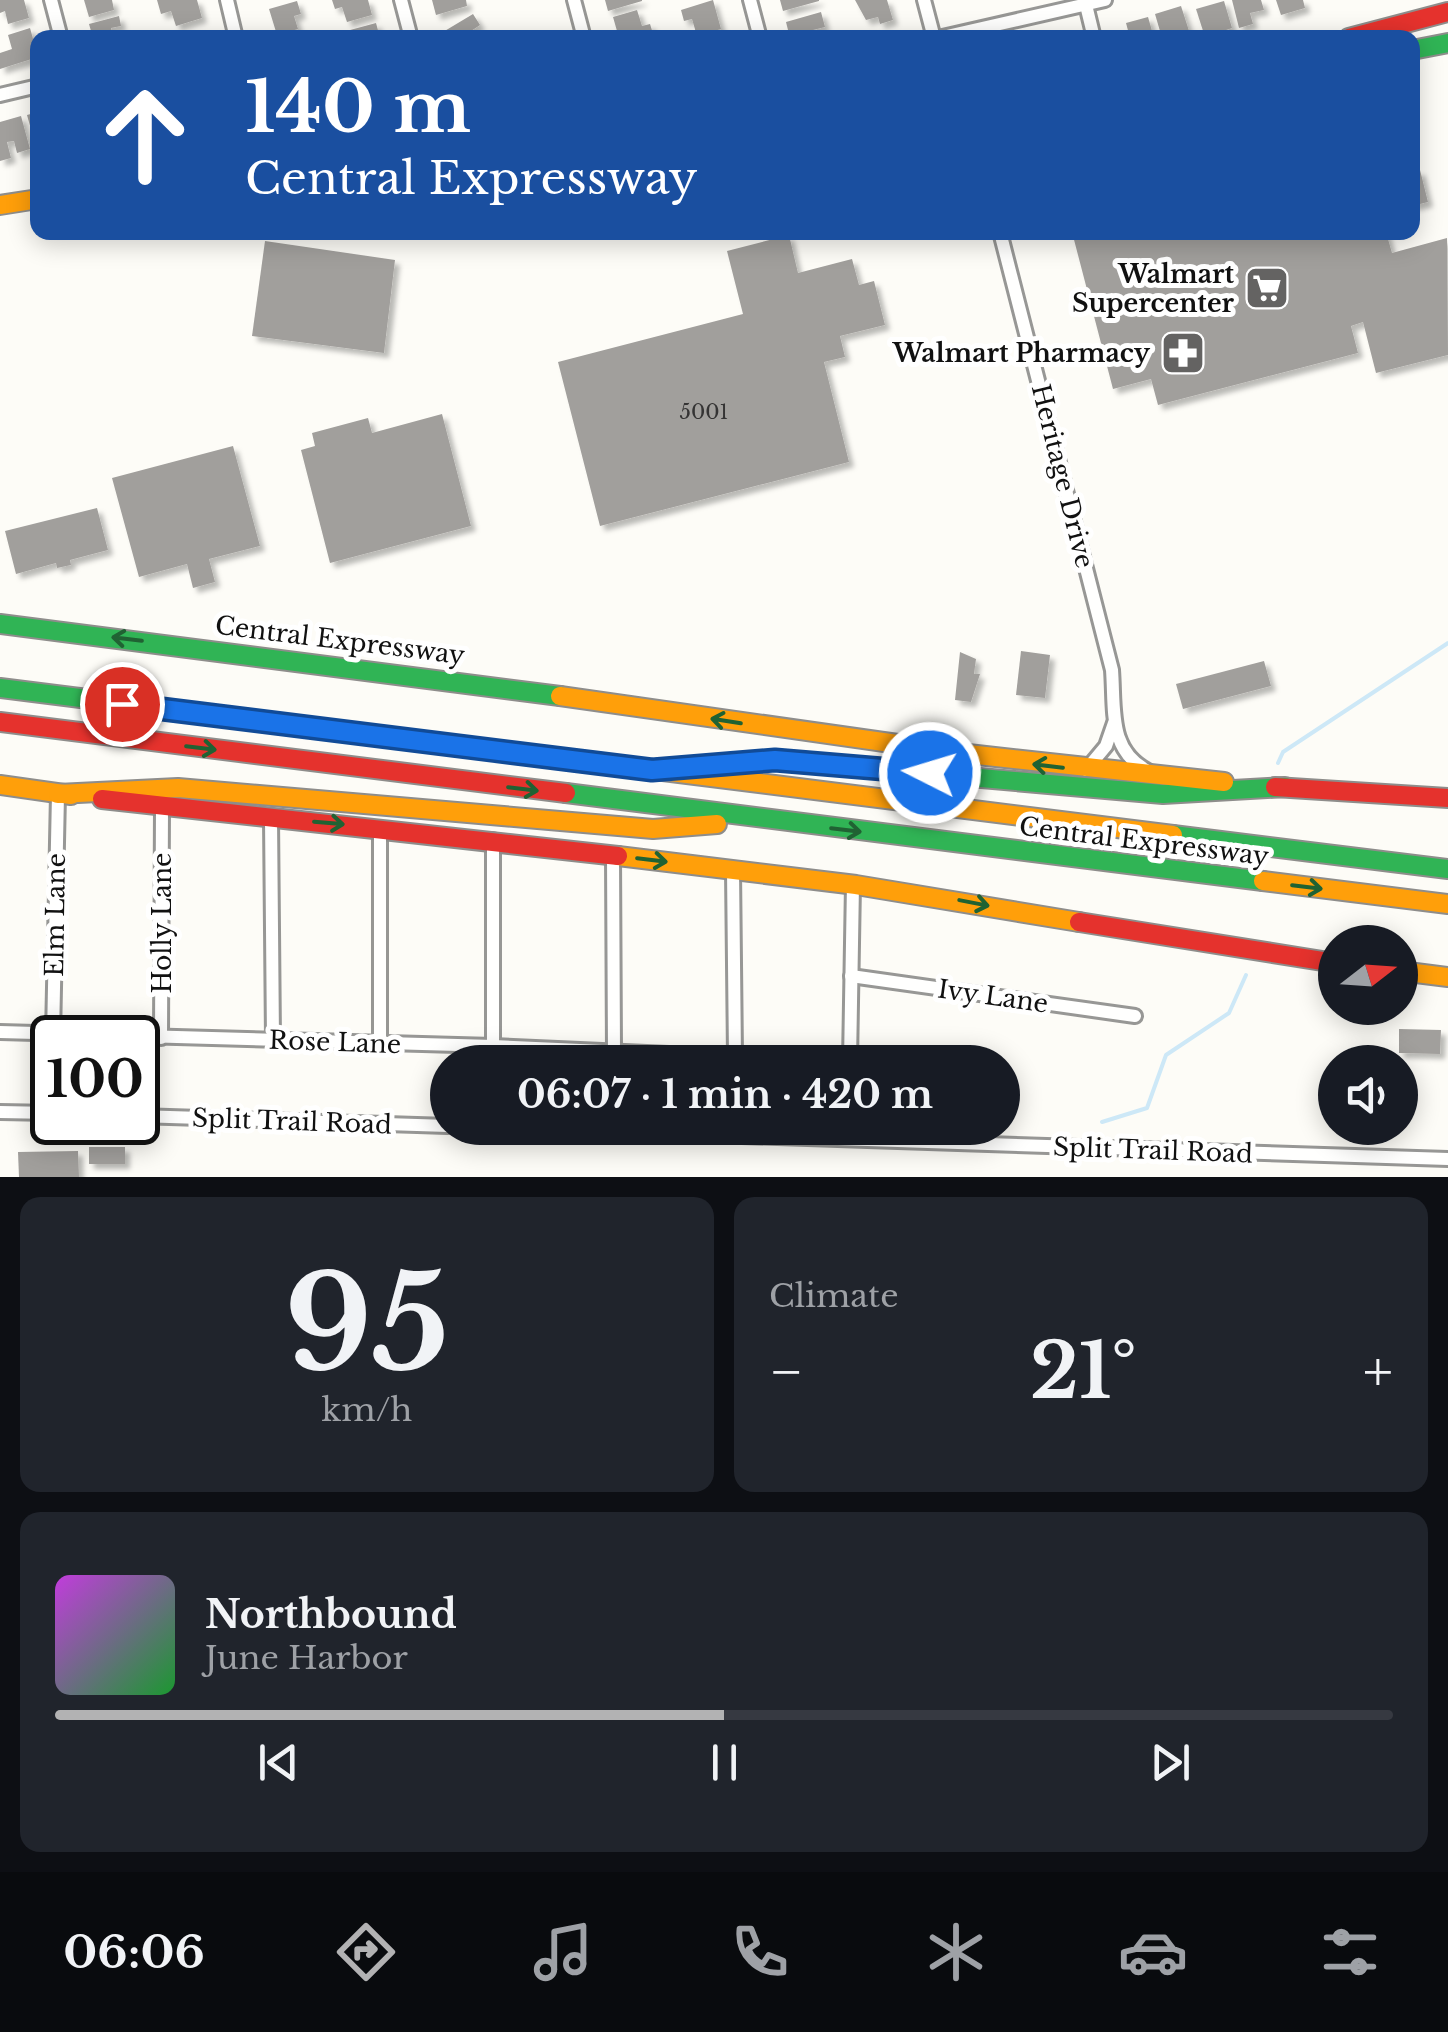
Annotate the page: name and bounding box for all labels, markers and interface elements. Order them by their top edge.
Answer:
text: 140 m [245,64,471,151]
icon: ahead [80,70,210,200]
text: Central Expressway [245,150,697,206]
place label: Walmart Supercenter [1072,259,1235,319]
supermarket icon: Walmart Supercenter [1244,265,1290,311]
pharmacy icon: Walmart Pharmacy [1160,330,1206,376]
place label: Walmart Pharmacy [892,338,1151,369]
street label: Heritage Drive [1025,381,1100,571]
house number: 5001 [680,400,728,424]
street label: Central Expressway [213,610,467,671]
one-way arrow [111,629,144,647]
pin [80,662,165,747]
icon: arrive [95,677,150,732]
one-way arrow [710,712,743,730]
position arrow [878,721,982,825]
one-way arrow [184,739,217,758]
one-way arrow [1033,756,1065,774]
one-way arrow [507,781,539,799]
street label: Central Expressway [1017,811,1271,872]
one-way arrow [312,814,344,833]
one-way arrow [829,821,861,840]
one-way arrow [635,851,667,869]
street label: Elm Lane [39,853,72,977]
street label: Holly Lane [147,853,178,993]
one-way arrow [1291,878,1323,896]
one-way arrow [957,895,989,914]
north arrow [1318,925,1418,1025]
map controls [1318,925,1418,1145]
street label: Ivy Lane [936,973,1050,1020]
speed limit sign: 100 [30,1015,160,1145]
street label: Rose Lane [268,1025,402,1060]
button: sound [1318,1045,1418,1145]
text: 06:07 · 1 min · 420 m [517,1071,933,1118]
street label: Split Trail Road [192,1103,393,1140]
street label: Split Trail Road [1053,1132,1254,1169]
text: 95 [285,1244,449,1405]
text: Climate [769,1276,898,1316]
text: 21° [1030,1325,1137,1418]
text: − [769,1338,804,1406]
text: + [1363,1338,1393,1406]
text: km/h [322,1390,412,1430]
text: Northbound [205,1591,457,1638]
text: June Harbor [205,1638,408,1678]
icon: previous [251,1735,306,1790]
icon: pause [697,1735,752,1790]
icon: next [1143,1735,1198,1790]
icon: directions [331,1917,401,1987]
icon: music [528,1917,598,1987]
icon: phone [725,1917,795,1987]
icon: climate [921,1917,991,1987]
icon: car [1118,1917,1188,1987]
icon: filters [1315,1917,1385,1987]
text: 06:06 [63,1924,205,1980]

